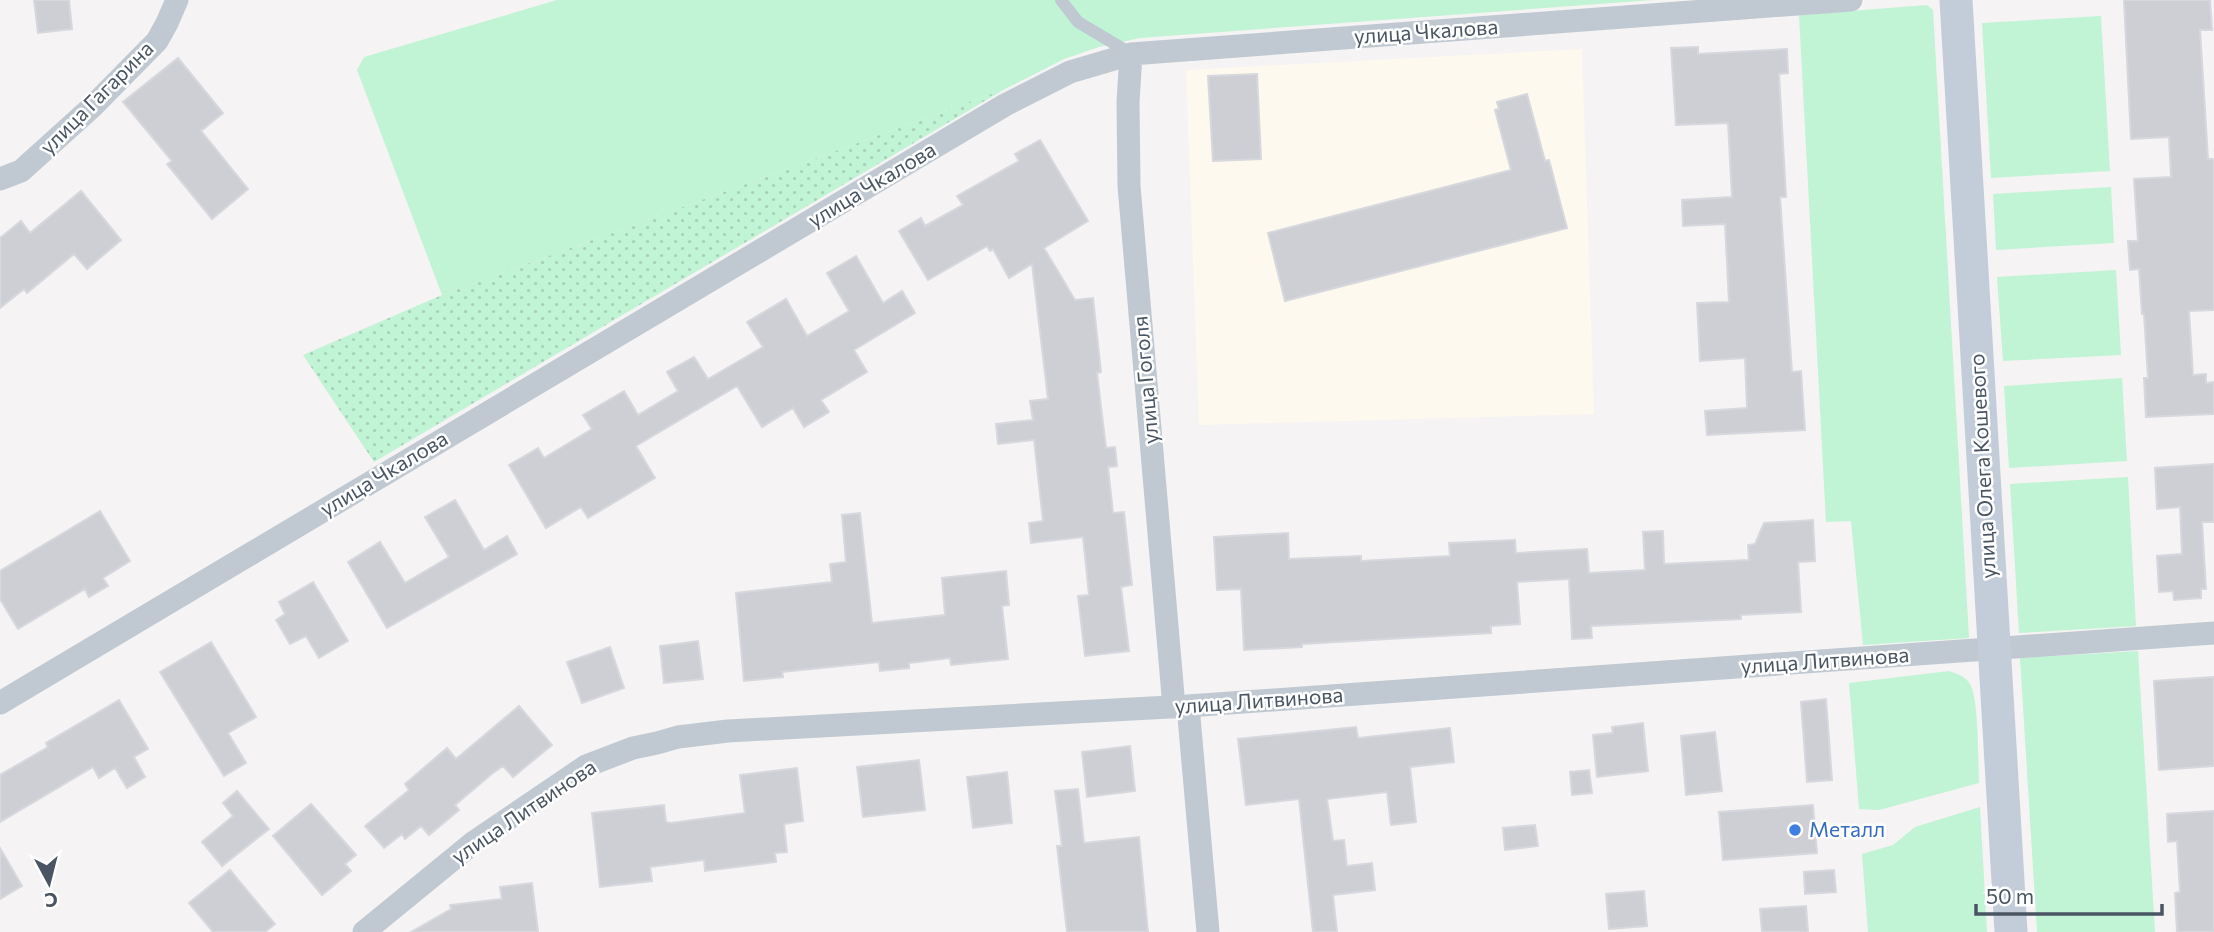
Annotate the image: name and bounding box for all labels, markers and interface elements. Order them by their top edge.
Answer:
street label: улица Чкалова [1353,13,1499,48]
street label: улица Гагарина [34,35,158,159]
street label: улица Чкалова [803,136,940,232]
street label: улица Гоголя [1126,315,1163,445]
street label: улица Олега Кошевого [1963,353,2000,579]
street label: улица Чкалова [315,425,452,521]
street label: улица Литвинова [1740,641,1910,678]
street label: улица Литвинова [1174,681,1344,718]
street label: улица Литвинова [446,753,600,868]
place label: Металл [1809,816,1885,841]
marker: Металл [1787,822,1803,838]
north arrow [14,848,84,918]
scale bar [1976,872,2162,916]
text: 50 m [1986,883,2034,908]
text: С [43,888,59,913]

